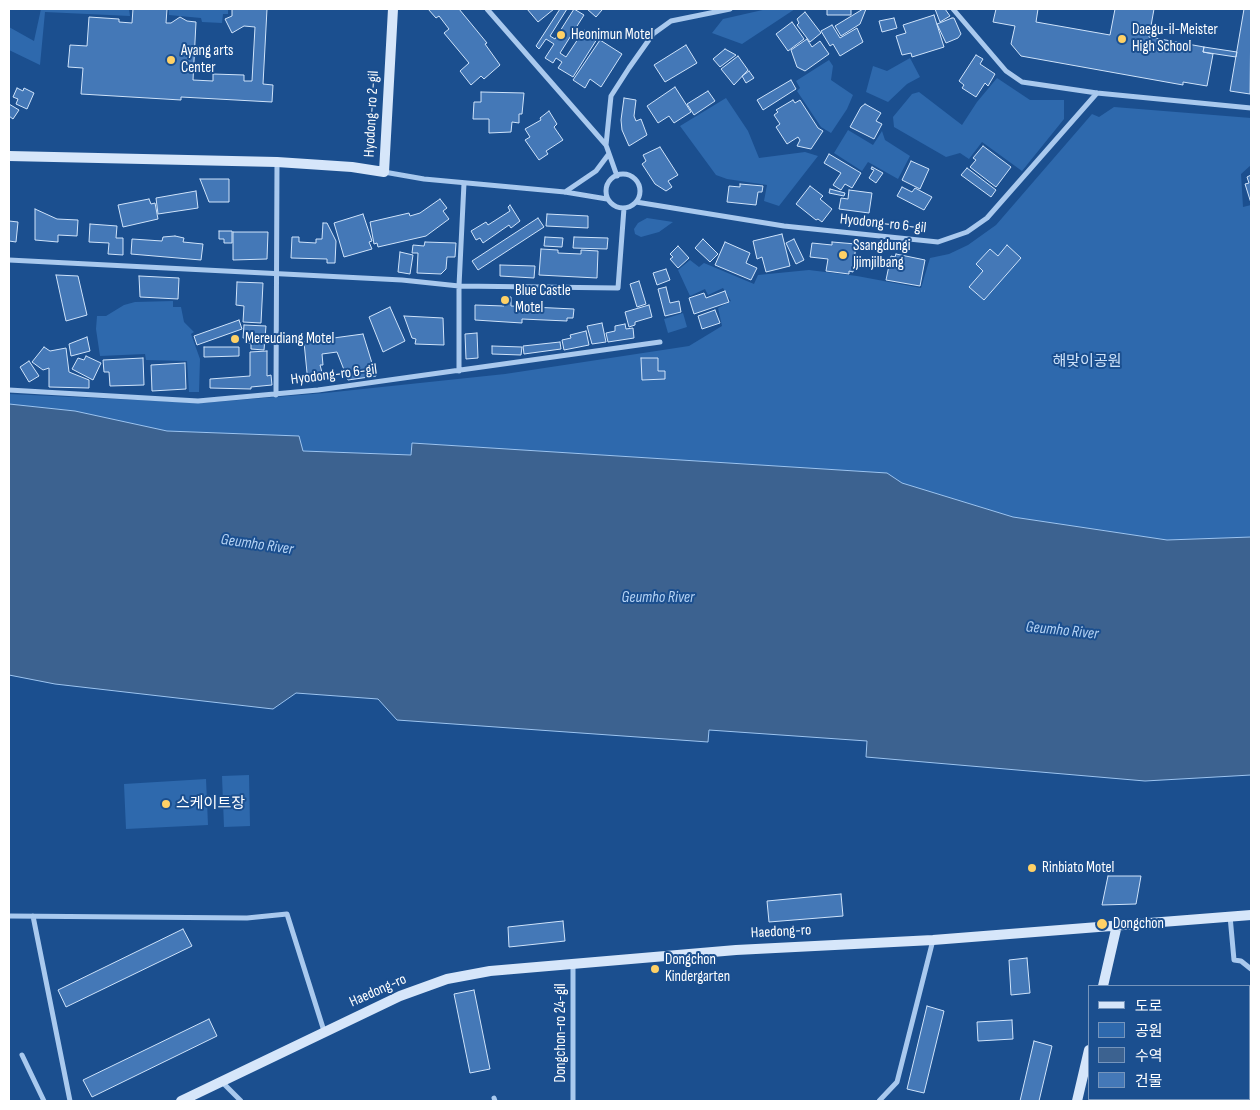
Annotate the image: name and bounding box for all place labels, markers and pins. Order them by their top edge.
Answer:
place label: Daegu-il-Meister High School [1132,21,1218,56]
place label: Heonimun Motel [571,26,653,44]
marker: Heonimun Motel [555,29,567,41]
marker: Daegu-il-Meister High School [1116,33,1128,45]
place label: Ayang arts Center [181,42,233,77]
marker: Ayang arts Center [165,54,177,66]
place label: Ssangdungi Jjimjilbang [853,237,911,272]
marker: Ssangdungi Jjimjilbang [837,249,849,261]
place label: Blue Castle Motel [515,282,571,317]
marker: Blue Castle Motel [499,294,511,306]
place label: Mereudiang Motel [245,330,334,348]
marker: Mereudiang Motel [229,333,241,345]
place label: 스케이트장 [176,795,245,813]
marker: 스케이트장 [160,798,172,810]
place label: Rinbiato Motel [1042,859,1114,877]
marker: Rinbiato Motel [1026,862,1038,874]
place label: Dongchon [1113,915,1164,933]
marker: Dongchon [1095,917,1109,931]
place label: Dongchon Kindergarten [665,951,730,986]
marker: Dongchon Kindergarten [649,963,661,975]

